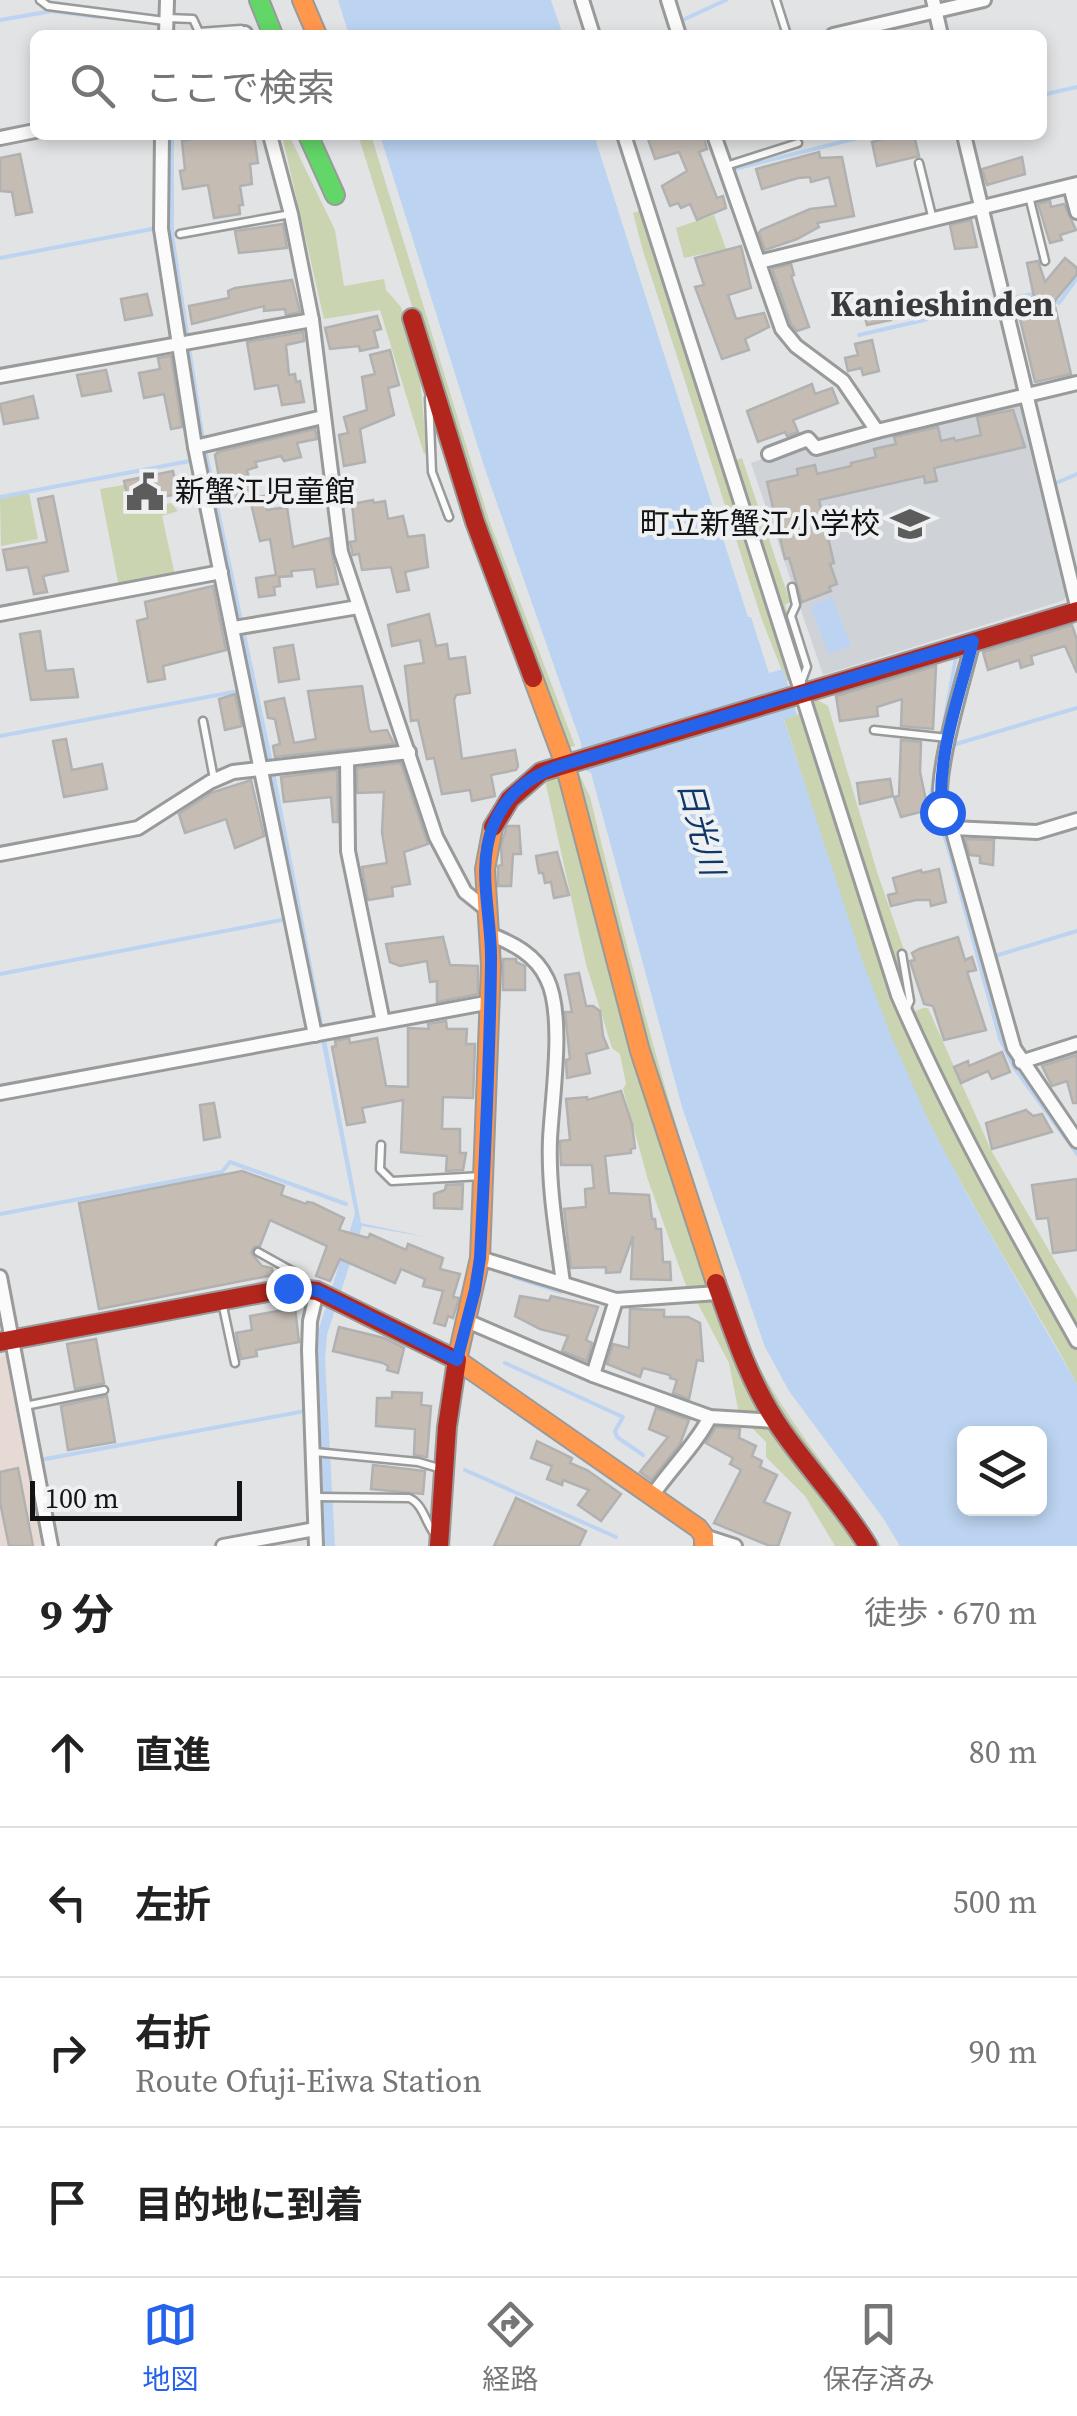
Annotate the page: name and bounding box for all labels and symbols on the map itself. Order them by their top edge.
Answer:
district label: Kanieshinden [830,280,1054,328]
public building icon: 新蟹江児童館 [124,471,166,513]
place label: 新蟹江児童館 [175,471,355,512]
place label: 町立新蟹江小学校 [640,503,880,544]
school or university icon: 町立新蟹江小学校 [889,503,931,545]
water label: 日光川 [667,776,735,883]
route start [920,790,966,836]
route end [266,1266,312,1312]
scale bar [30,1476,242,1520]

